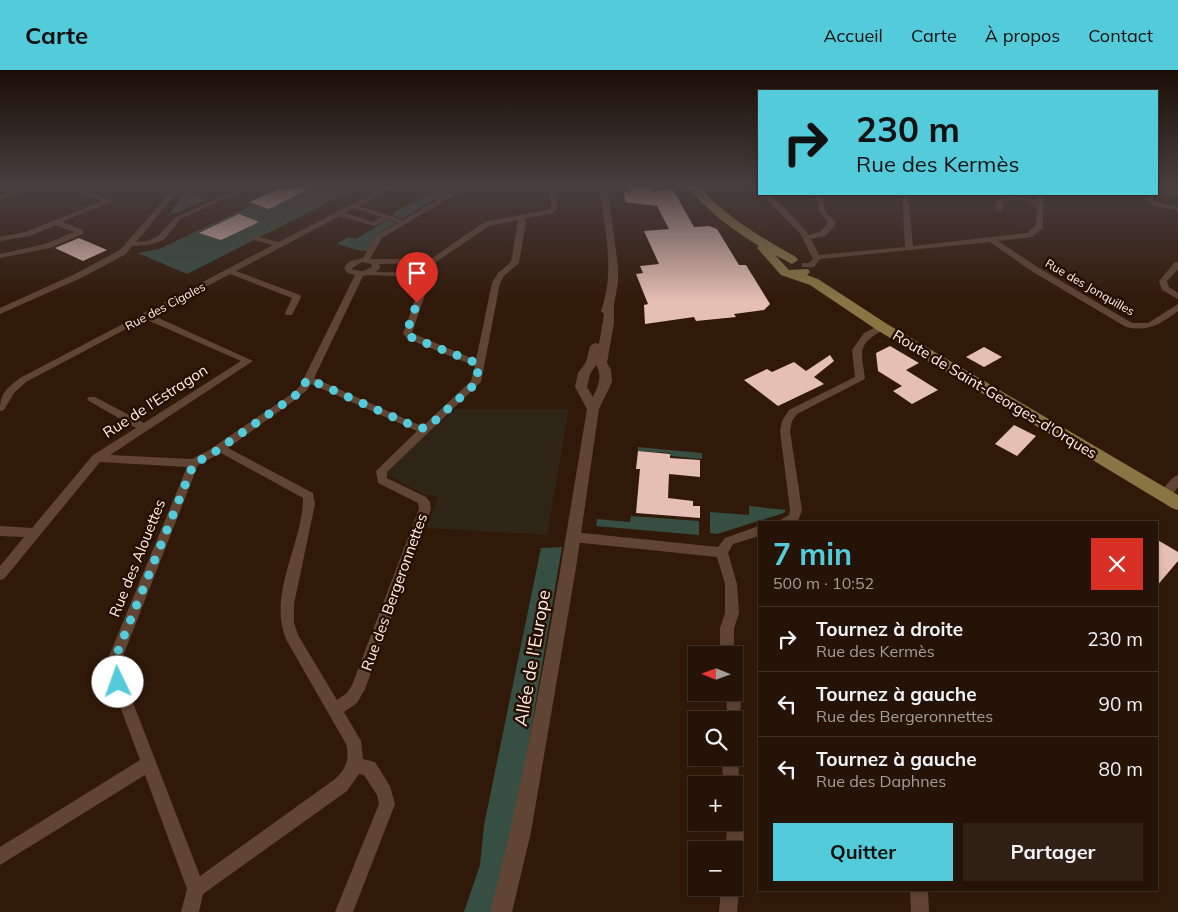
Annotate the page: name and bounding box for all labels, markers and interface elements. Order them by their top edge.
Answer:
text: Carte [25,20,88,50]
text: Accueil [823,24,883,47]
text: Carte [911,24,957,47]
text: À propos [985,24,1060,47]
text: Contact [1088,24,1153,47]
text: 230 m [856,107,960,151]
icon: right [773,110,838,175]
text: Rue des Kermès [856,150,1019,178]
pin [396,252,438,303]
street label: Rue des Jonquilles [1043,255,1137,319]
icon: arrive [403,259,431,287]
street label: Rue des Cigales [122,279,208,333]
street label: Route de Saint-Georges-d'Orques [889,325,1101,463]
street label: Rue de l'Estragon [99,360,211,442]
street label: Rue des Alouettes [105,496,169,620]
street label: Rue des Bergeronnettes [357,511,431,673]
text: 7 min [773,535,852,573]
button: close [1091,538,1143,590]
text: 500 m · 10:52 [773,573,874,593]
street label: Allée de l'Europe [509,588,555,728]
text: Tournez à droite [816,617,963,641]
icon: right [773,625,801,653]
text: 230 m [1087,627,1143,651]
text: Rue des Kermès [816,641,935,661]
north arrow [688,646,742,701]
map controls [688,646,743,896]
position arrow [91,655,143,707]
text: Tournez à gauche [816,682,977,706]
icon: left [773,690,801,718]
text: 90 m [1099,692,1143,716]
text: Rue des Bergeronnettes [816,706,993,726]
button: search [688,711,743,766]
text: Tournez à gauche [816,747,977,771]
icon: left [773,755,801,783]
text: 80 m [1099,757,1143,781]
text: Rue des Daphnes [816,771,946,791]
button: + [688,776,743,831]
button: Quitter [773,823,953,881]
button: Partager [963,823,1143,881]
button: − [688,841,743,896]

